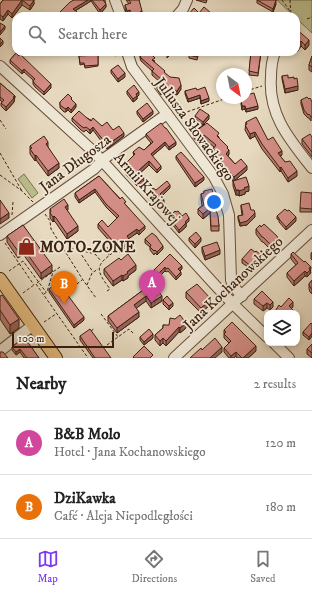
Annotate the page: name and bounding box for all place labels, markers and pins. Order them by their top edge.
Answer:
shop icon: MOTO-ZONE [17,237,37,257]
place label: MOTO-ZONE [40,238,136,257]
pin: A [139,270,165,303]
pin: B [51,271,77,304]

